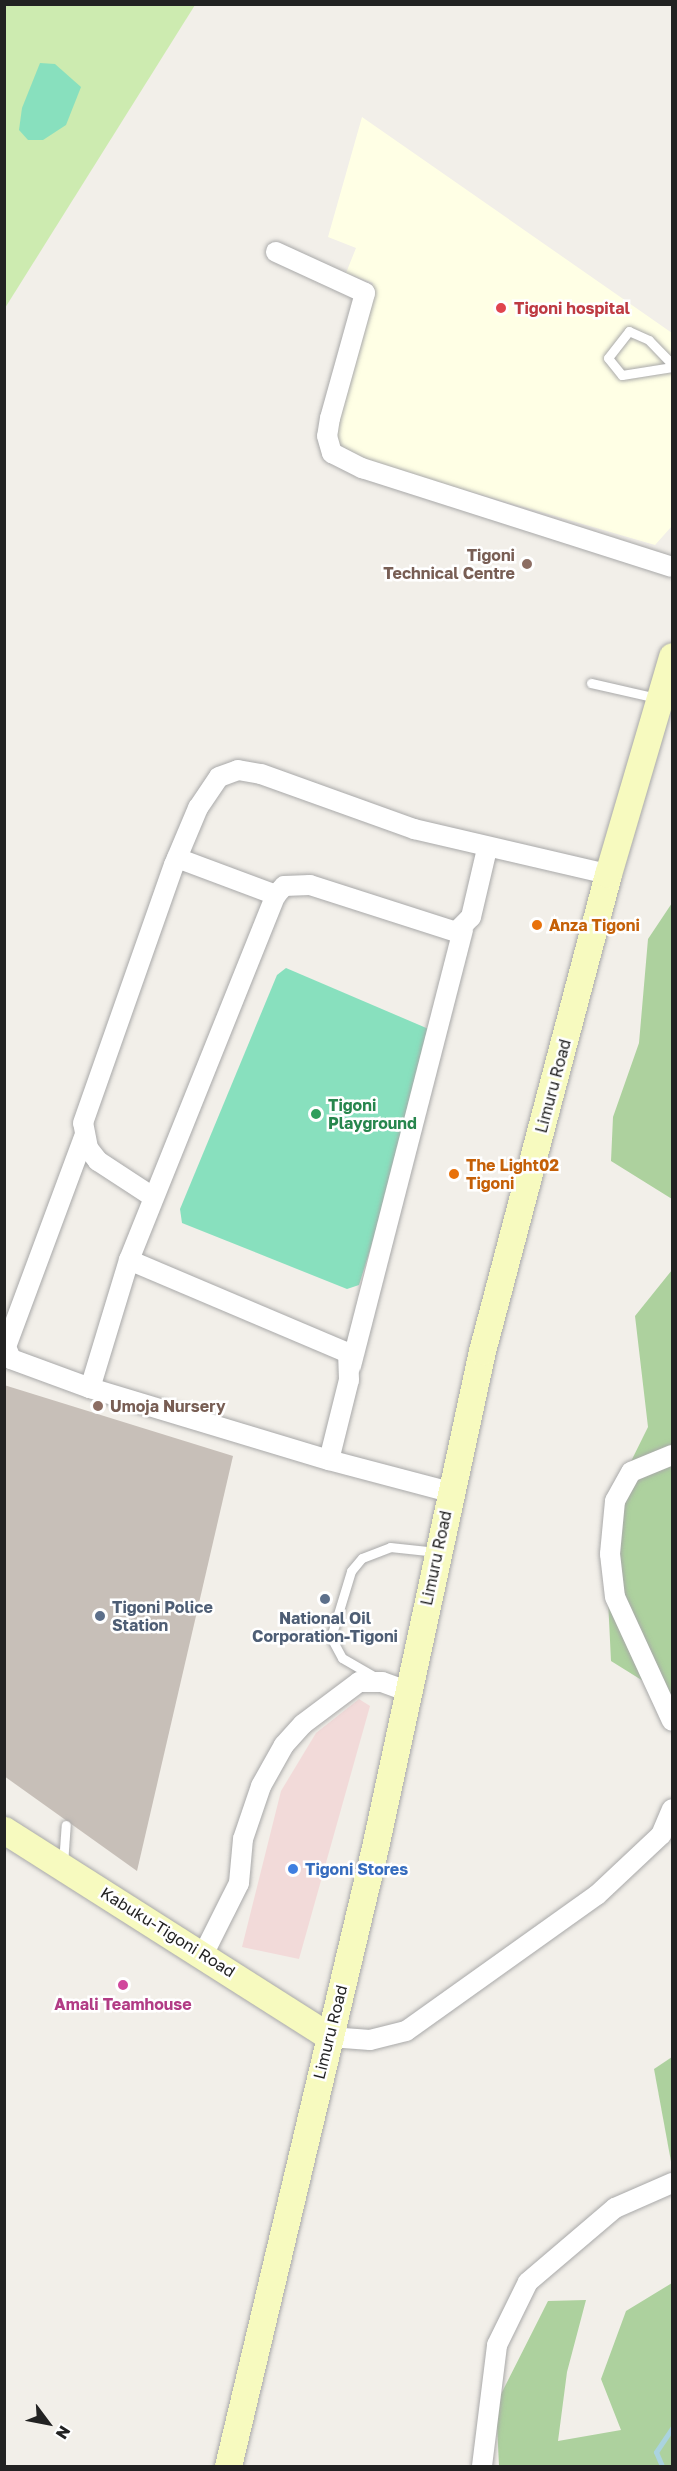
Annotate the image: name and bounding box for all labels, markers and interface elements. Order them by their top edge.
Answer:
place label: Tigoni hospital [514,298,630,318]
marker: Tigoni hospital [492,299,510,317]
place label: Tigoni Technical Centre [383,545,515,583]
marker: Tigoni Technical Centre [520,557,534,571]
place label: Anza Tigoni [549,915,640,935]
marker: Anza Tigoni [530,918,544,932]
street label: Limuru Road [531,1037,575,1135]
place label: Tigoni Playground [328,1095,417,1133]
marker: Tigoni Playground [309,1107,323,1121]
place label: The Light02 Tigoni [466,1155,559,1193]
marker: The Light02 Tigoni [447,1167,461,1181]
place label: Umoja Nursery [110,1396,226,1416]
marker: Umoja Nursery [91,1399,105,1413]
street label: Limuru Road [417,1509,455,1607]
marker: National Oil Corporation-Tigoni [318,1592,332,1606]
place label: Tigoni Police Station [112,1597,213,1635]
place label: National Oil Corporation-Tigoni [252,1608,398,1646]
marker: Tigoni Police Station [93,1609,107,1623]
place label: Tigoni Stores [305,1859,408,1879]
marker: Tigoni Stores [286,1862,300,1876]
street label: Kabuku-Tigoni Road [97,1883,239,1981]
marker: Amali Teamhouse [116,1978,130,1992]
street label: Limuru Road [309,1983,351,2081]
place label: Amali Teamhouse [54,1994,192,2014]
north arrow [18,2393,78,2453]
text: N [52,2422,75,2443]

